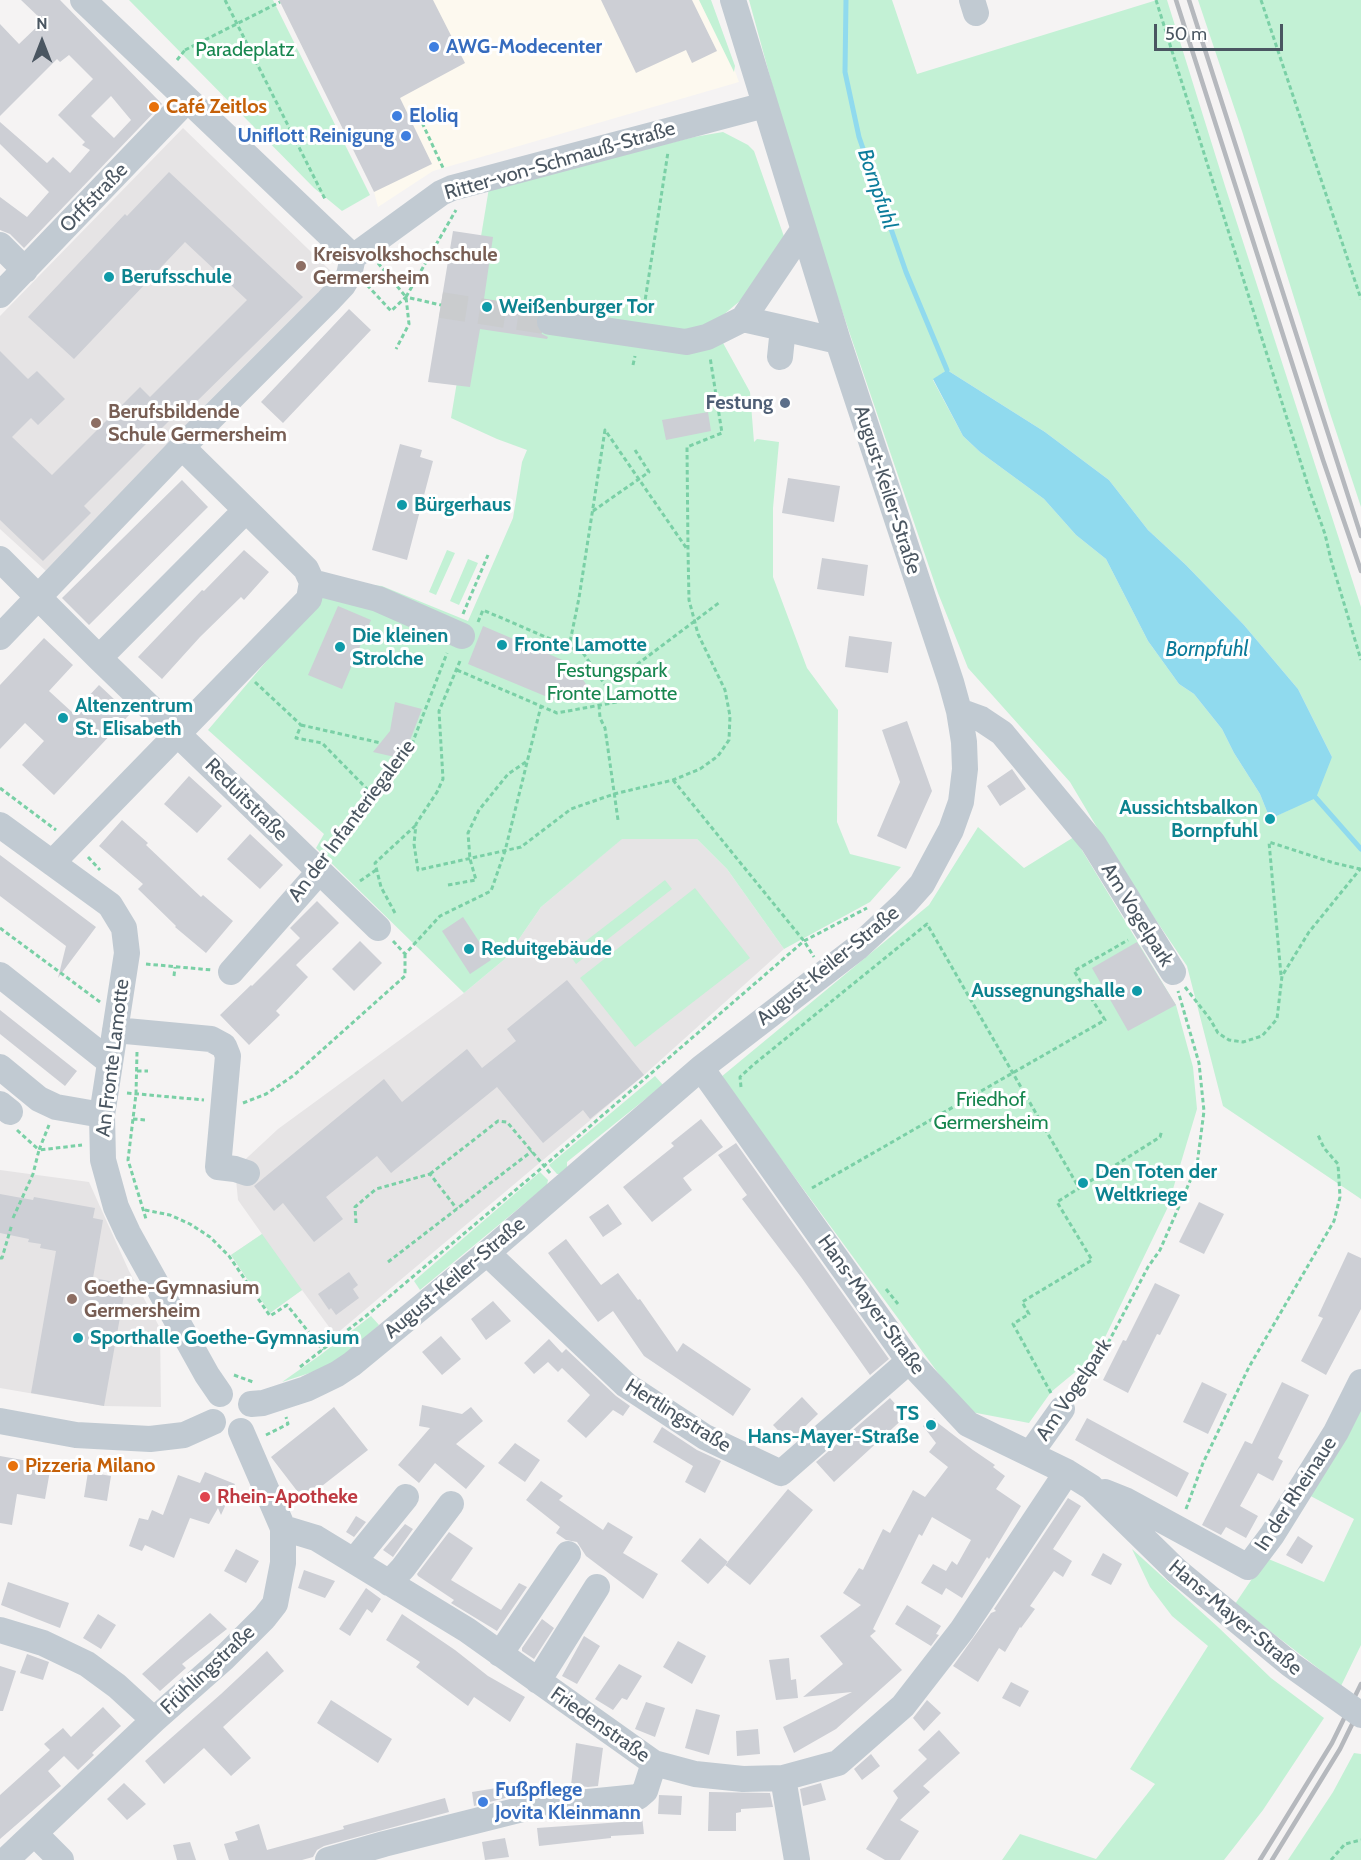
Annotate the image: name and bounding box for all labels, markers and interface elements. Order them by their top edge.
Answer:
north arrow [12,12,72,72]
scale bar [1157,12,1286,50]
text: N [36,14,48,33]
text: 50 m [1165,23,1207,45]
place label: AWG-Modecenter [446,35,602,59]
park label: Paradeplatz [195,38,295,62]
marker: AWG-Modecenter [427,40,441,54]
place label: Café Zeitlos [166,95,267,119]
marker: Café Zeitlos [147,100,161,114]
place label: Eloliq [409,104,458,128]
marker: Eloliq [390,109,404,123]
street label: Ritter-von-Schmauß-Straße [442,117,678,205]
place label: Uniflott Reinigung [237,124,394,148]
marker: Uniflott Reinigung [399,129,413,143]
water label: Bornpfuhl [852,146,902,232]
street label: Orffstraße [55,158,133,238]
place label: Kreisvolkshochschule Germersheim [313,243,498,290]
marker: Kreisvolkshochschule Germersheim [294,259,308,273]
place label: Berufsschule [121,265,232,289]
marker: Berufsschule [102,270,116,284]
place label: Weißenburger Tor [499,295,654,319]
marker: Weißenburger Tor [480,300,494,314]
place label: Festung [705,391,773,415]
marker: Festung [778,396,792,410]
place label: Berufsbildende Schule Germersheim [108,400,287,447]
street label: August-Keiler-Straße [848,403,926,577]
marker: Berufsbildende Schule Germersheim [89,416,103,430]
place label: Bürgerhaus [414,493,511,517]
marker: Bürgerhaus [395,498,409,512]
place label: Die kleinen Strolche [352,624,448,671]
place label: Fronte Lamotte [514,633,647,657]
water label: Bornpfuhl [1165,637,1249,663]
marker: Fronte Lamotte [495,638,509,652]
marker: Die kleinen Strolche [333,640,347,654]
park label: Festungspark Fronte Lamotte [547,659,677,706]
place label: Altenzentrum St. Elisabeth [75,694,193,741]
marker: Altenzentrum St. Elisabeth [56,711,70,725]
street label: An der Infanteriegalerie [283,735,421,907]
street label: Reduitstraße [200,754,292,846]
place label: Aussichtsbalkon Bornpfuhl [1119,796,1258,843]
marker: Aussichtsbalkon Bornpfuhl [1263,812,1277,826]
street label: Am Vogelpark [1096,859,1178,971]
street label: August-Keiler-Straße [752,901,904,1031]
place label: Reduitgebäude [481,937,612,961]
marker: Reduitgebäude [462,942,476,956]
street label: An Fronte Lamotte [91,978,135,1138]
place label: Aussegnungshalle [971,979,1125,1003]
marker: Aussegnungshalle [1130,984,1144,998]
park label: Friedhof Germersheim [933,1088,1049,1135]
place label: Den Toten der Weltkriege [1095,1160,1217,1207]
marker: Den Toten der Weltkriege [1076,1176,1090,1190]
street label: August-Keiler-Straße [380,1212,530,1344]
street label: Hans-Mayer-Straße [812,1231,930,1379]
place label: Goethe-Gymnasium Germersheim [84,1276,259,1323]
marker: Goethe-Gymnasium Germersheim [65,1292,79,1306]
place label: Sporthalle Goethe-Gymnasium [90,1326,359,1350]
marker: Sporthalle Goethe-Gymnasium [71,1331,85,1345]
street label: Am Vogelpark [1031,1335,1117,1445]
street label: Hertlingstraße [621,1374,735,1458]
place label: TS Hans-Mayer-Straße [747,1402,919,1449]
marker: TS Hans-Mayer-Straße [924,1418,938,1432]
street label: In der Rheinaue [1250,1432,1342,1556]
place label: Pizzeria Milano [25,1454,155,1478]
marker: Pizzeria Milano [6,1459,20,1473]
place label: Rhein-Apotheke [217,1485,358,1509]
marker: Rhein-Apotheke [198,1490,212,1504]
street label: Hans-Mayer-Straße [1163,1555,1307,1681]
street label: Frühlingstraße [156,1620,260,1720]
street label: Friedenstraße [546,1682,654,1768]
place label: Fußpflege Jovita Kleinmann [495,1778,641,1825]
marker: Fußpflege Jovita Kleinmann [476,1795,490,1809]

